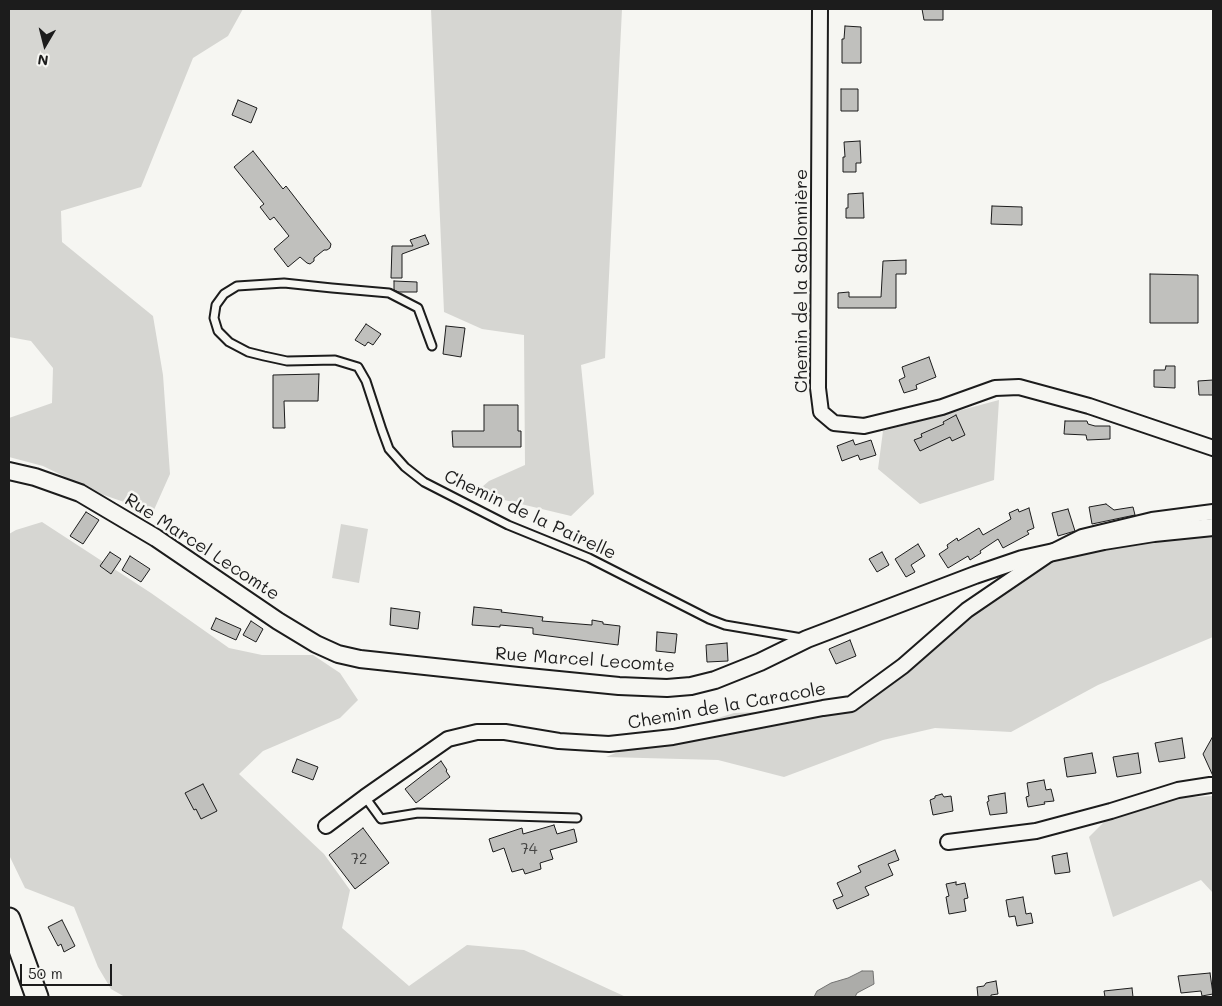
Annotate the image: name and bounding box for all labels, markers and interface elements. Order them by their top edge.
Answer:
north arrow [20,20,70,70]
text: N [36,50,49,70]
street label: Chemin de la Sablonnière [790,169,812,393]
street label: Chemin de la Pairelle [440,466,620,564]
street label: Rue Marcel Lecomte [121,489,283,605]
street label: Rue Marcel Lecomte [494,643,676,677]
street label: Chemin de la Caracole [626,678,828,734]
house number: 74 [520,840,538,858]
house number: 72 [351,850,367,868]
scale bar [22,954,115,986]
text: 50 m [28,963,63,983]

